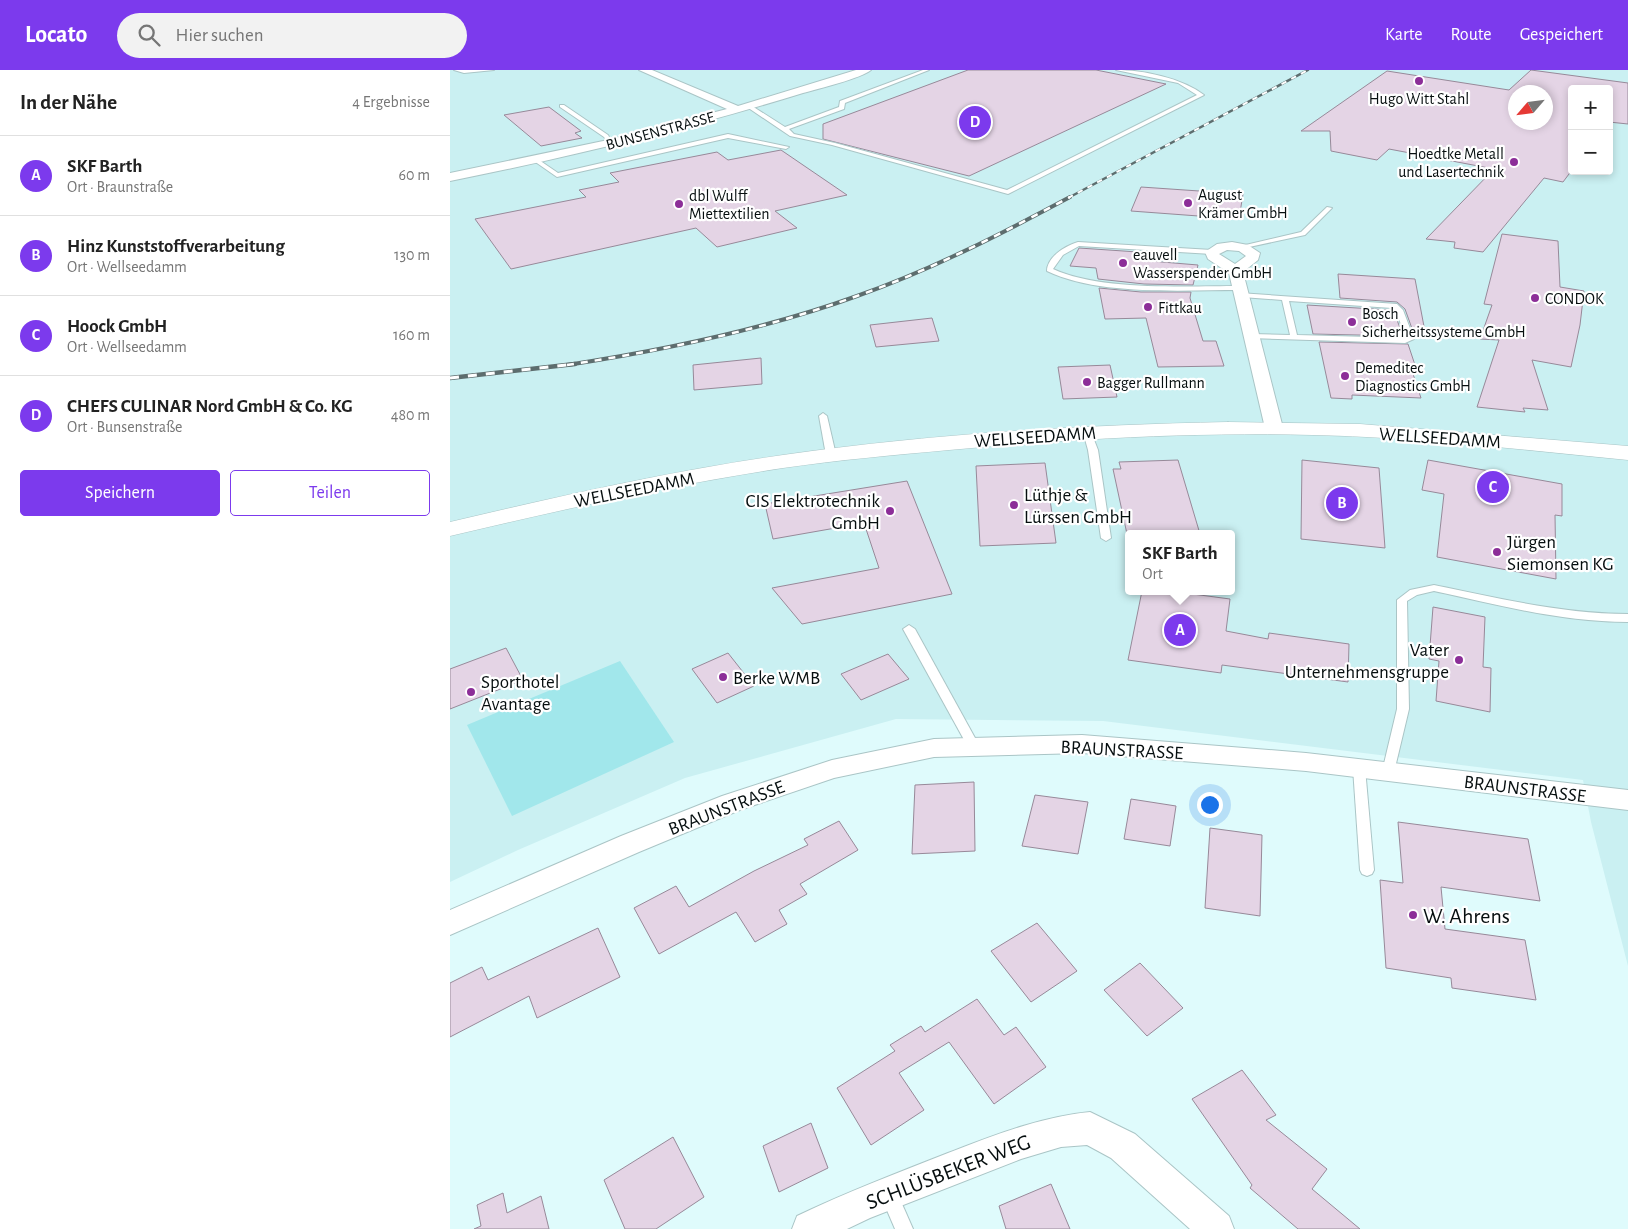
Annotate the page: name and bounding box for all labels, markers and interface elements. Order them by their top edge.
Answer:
search box [117,13,467,58]
icon: search [135,21,163,49]
text: Locato [25,23,87,47]
text: Hier suchen [175,26,264,45]
text: Karte [1385,26,1422,44]
text: Route [1450,26,1492,44]
text: Gespeichert [1520,26,1603,44]
marker: Hugo Witt Stahl [1413,75,1425,87]
north arrow [1508,85,1553,130]
map controls [1568,85,1613,175]
button: + [1568,85,1613,130]
place label: Hugo Witt Stahl [1369,91,1469,107]
text: In der Nähe [20,92,117,113]
text: 4 Ergebnisse [352,94,430,110]
pin: D [959,103,991,141]
street label: BUNSENSTRASSE [604,109,717,153]
button: − [1568,130,1613,175]
place label: Hoedtke Metall und Lasertechnik [1398,146,1505,180]
marker: Hoedtke Metall und Lasertechnik [1508,156,1520,168]
text: SKF Barth [67,157,142,176]
text: A [31,167,41,183]
text: 60 m [399,167,430,183]
text: Ort · Braunstraße [67,179,173,195]
place label: August Krämer GmbH [1198,187,1288,221]
place label: dbl Wulff Miettextilien [689,188,770,222]
marker: August Krämer GmbH [1182,197,1194,209]
marker: dbl Wulff Miettextilien [673,198,685,210]
text: Hinz Kunststoffverarbeitung [67,237,285,256]
text: B [31,247,41,263]
text: 130 m [394,247,430,263]
place label: eauvell Wasserspender GmbH [1133,247,1272,281]
marker: eauvell Wasserspender GmbH [1117,257,1129,269]
text: Ort · Wellseedamm [67,259,187,275]
place label: CONDOK [1545,291,1604,307]
marker: CONDOK [1529,292,1541,304]
place label: Fittkau [1158,300,1202,316]
marker: Fittkau [1142,301,1154,313]
place label: Bosch Sicherheitssysteme GmbH [1362,306,1526,341]
marker: Bosch Sicherheitssysteme GmbH [1346,316,1358,328]
text: Hoock GmbH [67,317,167,336]
text: C [32,327,40,343]
text: 160 m [393,327,430,343]
text: Ort · Wellseedamm [67,339,187,355]
place label: Demeditec Diagnostics GmbH [1355,360,1471,394]
marker: Demeditec Diagnostics GmbH [1339,370,1351,382]
place label: Bagger Rullmann [1097,375,1205,391]
marker: Bagger Rullmann [1081,376,1093,388]
text: CHEFS CULINAR Nord GmbH & Co. KG [67,397,353,416]
text: D [31,407,41,423]
text: 480 m [391,407,430,423]
text: Ort · Bunsenstraße [67,419,182,435]
street label: WELLSEEDAMM [973,424,1097,451]
street label: WELLSEEDAMM [1378,425,1502,452]
pin: C [1477,468,1509,506]
street label: WELLSEEDAMM [572,469,696,511]
button: Speichern [20,470,220,516]
button: Teilen [230,470,430,516]
pin: B [1326,484,1358,522]
place label: Lüthje & Lürssen GmbH [1024,486,1132,527]
place label: CIS Elektrotechnik GmbH [746,492,880,533]
marker: Lüthje & Lürssen GmbH [1008,499,1020,511]
marker: CIS Elektrotechnik GmbH [884,505,896,517]
popup [1125,530,1235,595]
place label: Jürgen Siemonsen KG [1507,533,1614,574]
text: SKF Barth [1142,544,1218,563]
marker: Jürgen Siemonsen KG [1491,546,1503,558]
text: Ort [1142,566,1163,582]
pin: A [1164,611,1196,649]
place label: Vater Unternehmensgruppe [1285,641,1449,682]
marker: Vater Unternehmensgruppe [1453,654,1465,666]
place label: Berke WMB [733,669,820,688]
marker: Berke WMB [717,671,729,683]
place label: Sporthotel Avantage [481,673,559,714]
marker: Sporthotel Avantage [465,686,477,698]
street label: BRAUNSTRASSE [1060,738,1184,763]
street label: BRAUNSTRASSE [1463,773,1587,806]
street label: BRAUNSTRASSE [666,778,787,839]
your location [1197,792,1223,818]
place label: W. Ahrens [1423,905,1510,927]
marker: W. Ahrens [1407,909,1419,921]
street label: SCHLÜSBEKER WEG [863,1130,1034,1213]

